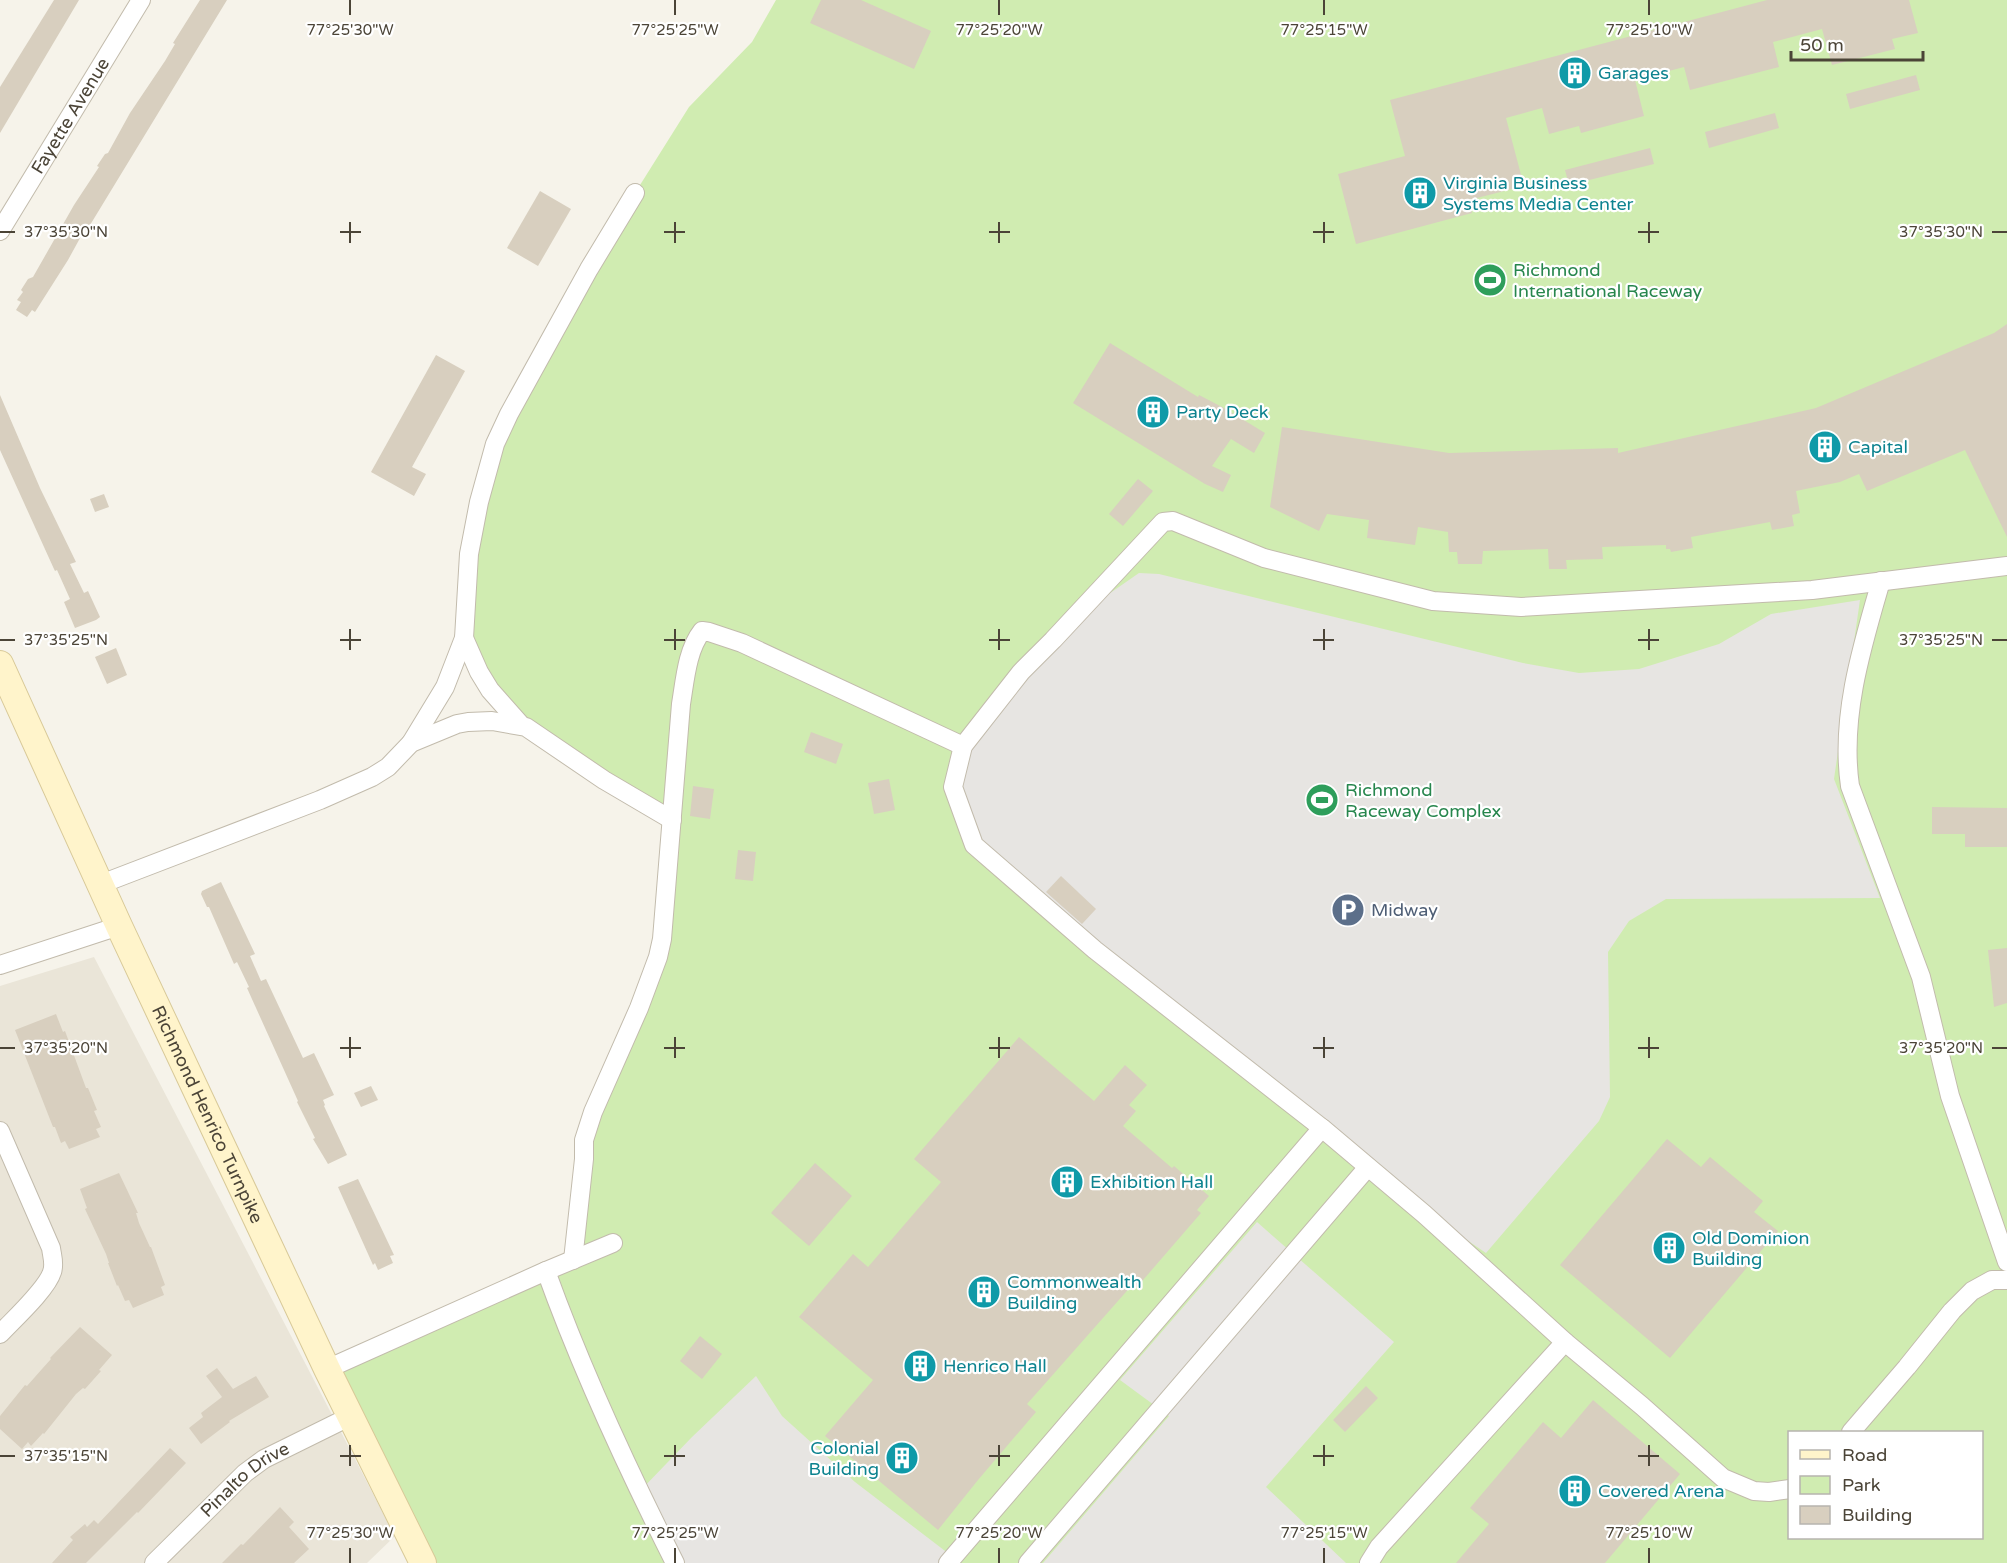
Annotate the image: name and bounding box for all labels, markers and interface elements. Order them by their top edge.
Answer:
text: 77°25'30"W [306,21,394,39]
text: 77°25'25"W [631,21,719,39]
text: 77°25'20"W [955,21,1043,39]
text: 77°25'15"W [1280,21,1368,39]
text: 77°25'10"W [1605,21,1693,39]
scale bar [1791,24,1923,62]
text: 50 m [1800,34,1844,56]
street label: Fayette Avenue [26,54,114,178]
building icon: Garages [1557,55,1593,91]
place label: Garages [1598,62,1669,84]
place label: Virginia Business Systems Media Center [1443,172,1634,215]
building icon: Virginia Business Systems Media Center [1402,175,1438,211]
text: 37°35'30"N [24,223,108,241]
text: 37°35'30"N [1899,223,1983,241]
place label: Richmond International Raceway [1513,259,1703,302]
sports icon: Richmond International Raceway [1472,262,1508,298]
building icon: Party Deck [1135,394,1171,430]
place label: Party Deck [1176,401,1269,423]
building icon: Capital [1807,429,1843,465]
place label: Capital [1848,436,1908,458]
text: 37°35'25"N [24,631,108,649]
text: 37°35'25"N [1899,631,1983,649]
place label: Richmond Raceway Complex [1345,779,1501,822]
sports icon: Richmond Raceway Complex [1304,782,1340,818]
parking icon: Midway [1330,892,1366,928]
place label: Midway [1371,899,1438,921]
street label: Richmond Henrico Turnpike [147,1002,268,1227]
text: 37°35'20"N [24,1039,108,1057]
text: 37°35'20"N [1899,1039,1983,1057]
building icon: Exhibition Hall [1049,1164,1085,1200]
place label: Exhibition Hall [1090,1171,1213,1193]
place label: Old Dominion Building [1692,1227,1809,1270]
building icon: Old Dominion Building [1651,1230,1687,1266]
place label: Commonwealth Building [1007,1271,1142,1314]
building icon: Commonwealth Building [966,1274,1002,1310]
building icon: Henrico Hall [902,1348,938,1384]
place label: Henrico Hall [943,1355,1047,1377]
legend [1788,1431,1983,1539]
street label: Pinalto Drive [196,1437,293,1522]
place label: Colonial Building [809,1437,879,1480]
building icon: Colonial Building [884,1440,920,1476]
text: Road [1842,1444,1887,1466]
text: 37°35'15"N [24,1447,108,1465]
building icon: Covered Arena [1557,1473,1593,1509]
text: Park [1842,1474,1881,1496]
place label: Covered Arena [1598,1480,1725,1502]
text: Building [1842,1504,1912,1526]
text: 77°25'30"W [306,1524,394,1542]
text: 77°25'25"W [631,1524,719,1542]
text: 77°25'20"W [955,1524,1043,1542]
text: 77°25'15"W [1280,1524,1368,1542]
text: 77°25'10"W [1605,1524,1693,1542]

